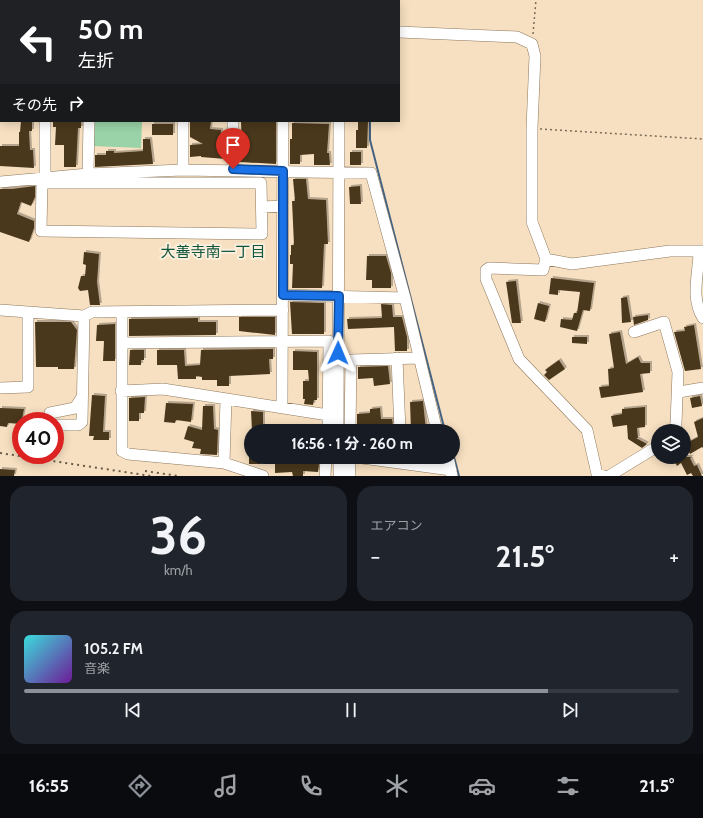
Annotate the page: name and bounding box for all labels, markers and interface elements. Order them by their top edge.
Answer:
text: 50 m [78,12,143,46]
icon: left [12,16,64,68]
text: 左折 [78,50,114,72]
icon: right [65,92,87,114]
text: その先 [12,96,57,114]
pin [216,128,250,169]
icon: arrive [222,134,244,156]
district label: 大善寺南一丁目 [160,243,266,261]
position arrow [317,332,359,374]
speed limit sign: 40 [12,412,64,464]
map controls [651,424,691,464]
button: layers [651,424,691,464]
text: 16:56 · 1 分 · 260 m [291,435,413,453]
text: 36 [150,504,207,567]
text: エアコン [371,517,423,533]
text: 21.5° [496,538,554,575]
text: − [371,543,380,570]
text: + [669,543,679,570]
text: km/h [164,562,192,578]
text: 105.2 FM [84,640,143,658]
text: 音楽 [84,660,110,676]
icon: previous [122,699,144,721]
icon: pause [340,699,362,721]
icon: next [559,699,581,721]
icon: directions [126,772,154,800]
icon: music [212,772,240,800]
icon: phone [297,772,325,800]
icon: climate [383,772,411,800]
icon: car [468,772,496,800]
icon: filters [554,772,582,800]
text: 16:55 [29,775,69,797]
text: 21.5° [639,775,674,797]

